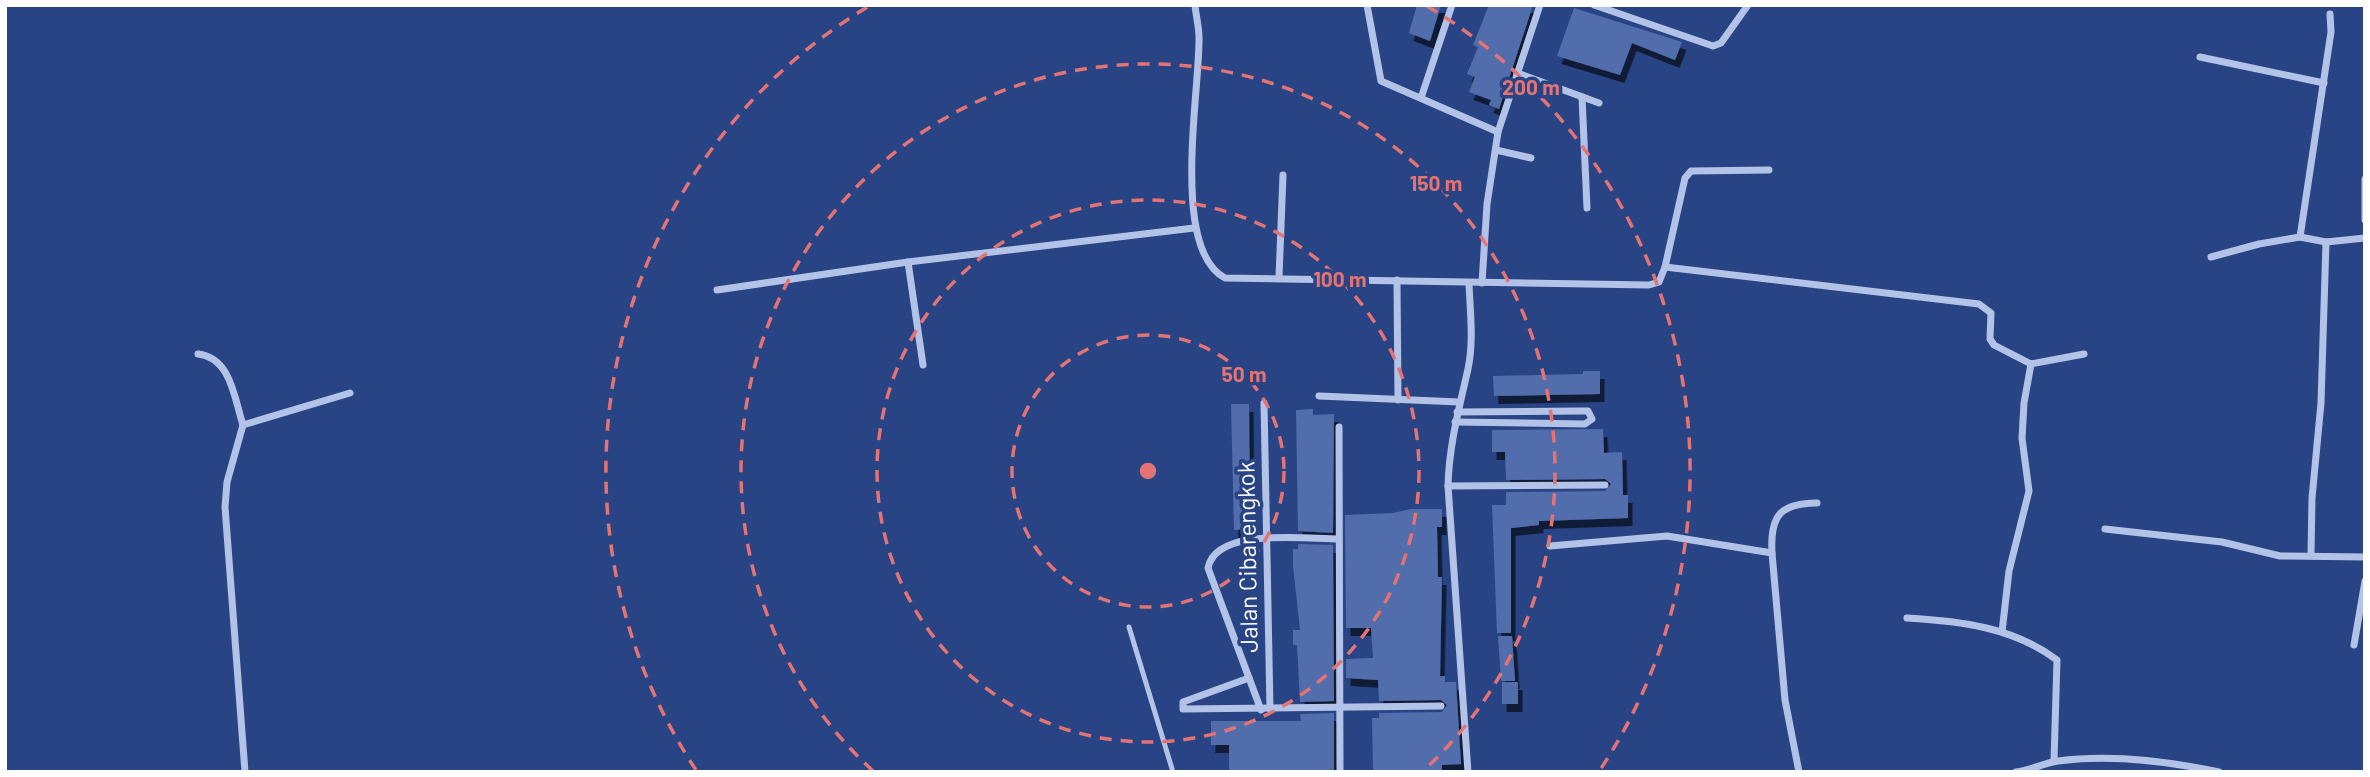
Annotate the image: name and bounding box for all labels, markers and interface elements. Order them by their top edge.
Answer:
text: 200 m [1502,74,1560,99]
text: 150 m [1410,170,1462,195]
text: 100 m [1313,266,1367,291]
text: 50 m [1221,361,1267,386]
centre of rings [1136,459,1160,483]
street label: Jalan Cibarengkok [1230,461,1263,653]

